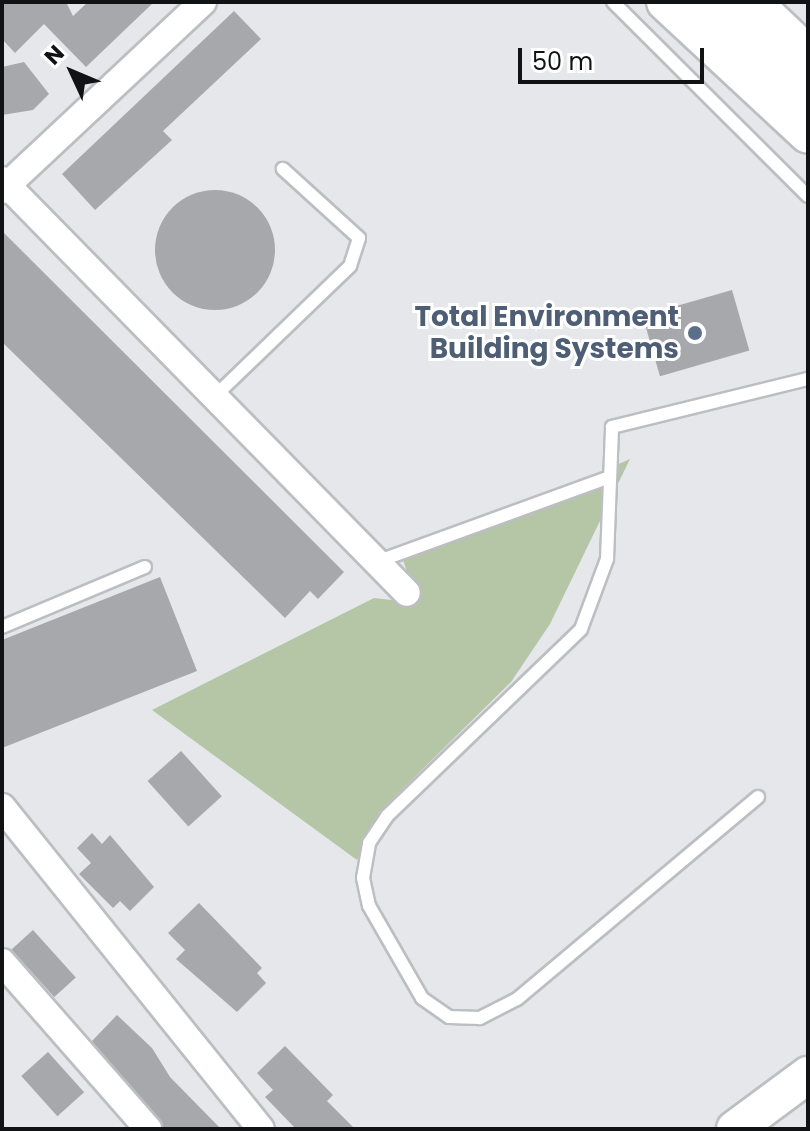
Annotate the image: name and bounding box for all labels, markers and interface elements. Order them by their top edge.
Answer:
north arrow [32,32,112,112]
scale bar [522,32,708,82]
text: N [37,38,71,72]
text: 50 m [532,45,593,78]
place label: Total Environment Building Systems [414,300,679,366]
marker: Total Environment Building Systems [686,324,704,342]

